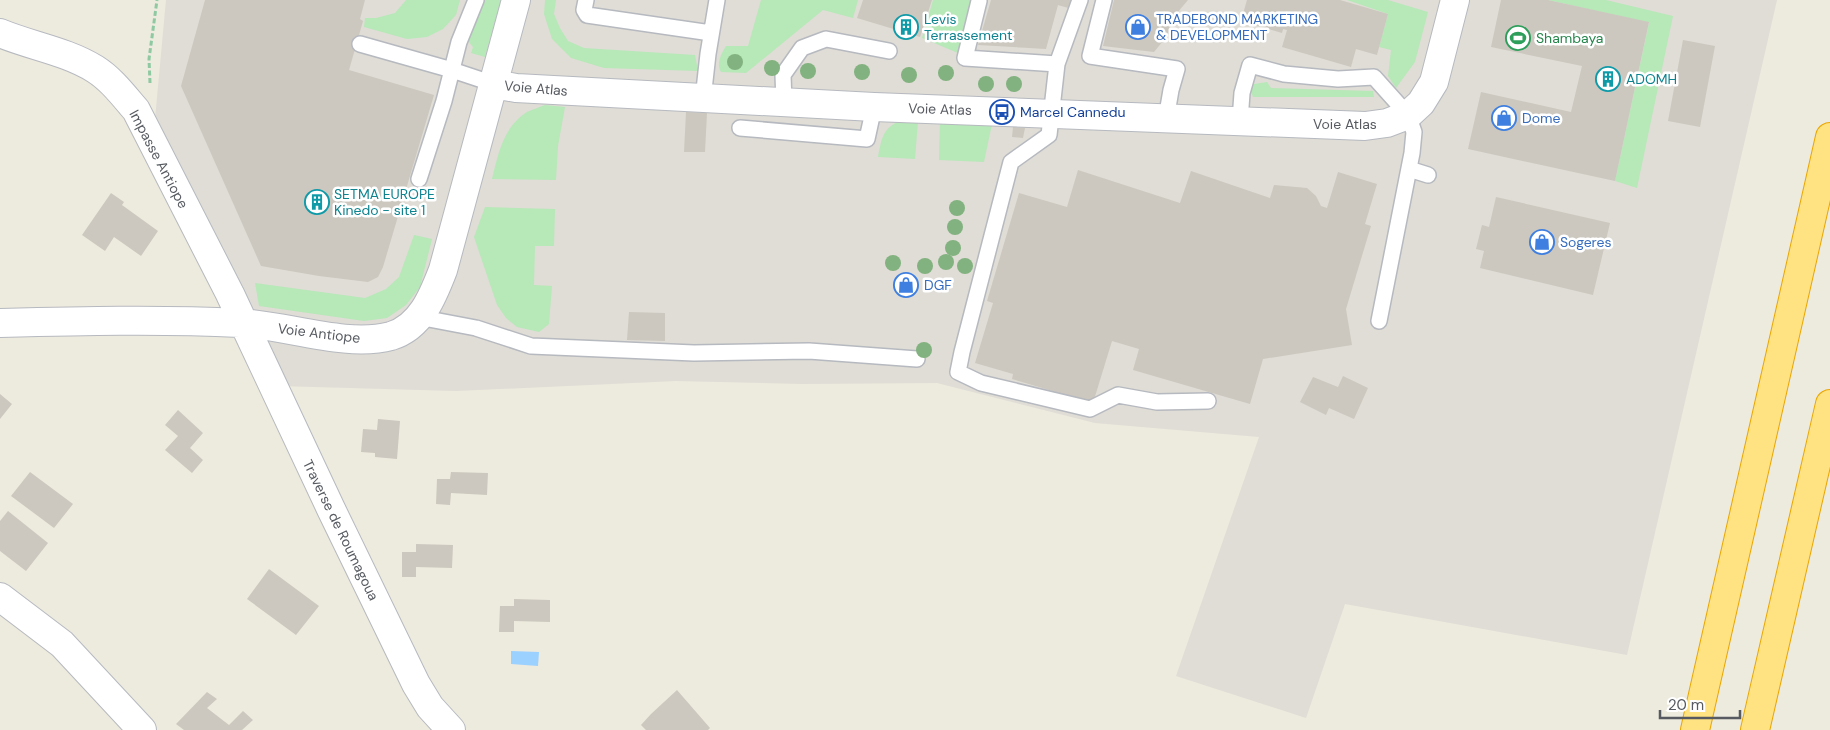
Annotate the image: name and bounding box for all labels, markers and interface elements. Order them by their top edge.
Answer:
place label: Levis Terrassement [924,10,1012,44]
place label: TRADEBOND MARKETING & DEVELOPMENT [1156,10,1318,44]
building icon: Levis Terrassement [893,14,919,40]
shop icon: TRADEBOND MARKETING & DEVELOPMENT [1125,14,1151,40]
sports icon: Shambaya [1505,25,1531,51]
place label: Shambaya [1536,29,1603,47]
building icon: ADOMH [1595,66,1621,92]
place label: ADOMH [1626,70,1677,88]
street label: Voie Atlas [503,76,569,100]
street label: Voie Atlas [908,99,972,119]
bus stop icon: Marcel Cannedu [989,99,1015,125]
place label: Marcel Cannedu [1020,103,1126,121]
shop icon: Dome [1491,105,1517,131]
street label: Impasse Antiope [125,107,193,211]
place label: Dome [1522,109,1560,127]
street label: Voie Atlas [1313,115,1377,133]
place label: SETMA EUROPE Kinedo - site 1 [334,185,435,219]
building icon: SETMA EUROPE Kinedo - site 1 [304,189,330,215]
shop icon: Sogeres [1529,229,1555,255]
place label: Sogeres [1560,233,1612,251]
shop icon: DGF [893,272,919,298]
place label: DGF [924,276,952,294]
street label: Voie Antiope [277,319,361,347]
street label: Traverse de Roumagoua [299,457,383,603]
scale bar [1660,688,1740,720]
text: 20 m [1668,695,1704,715]

